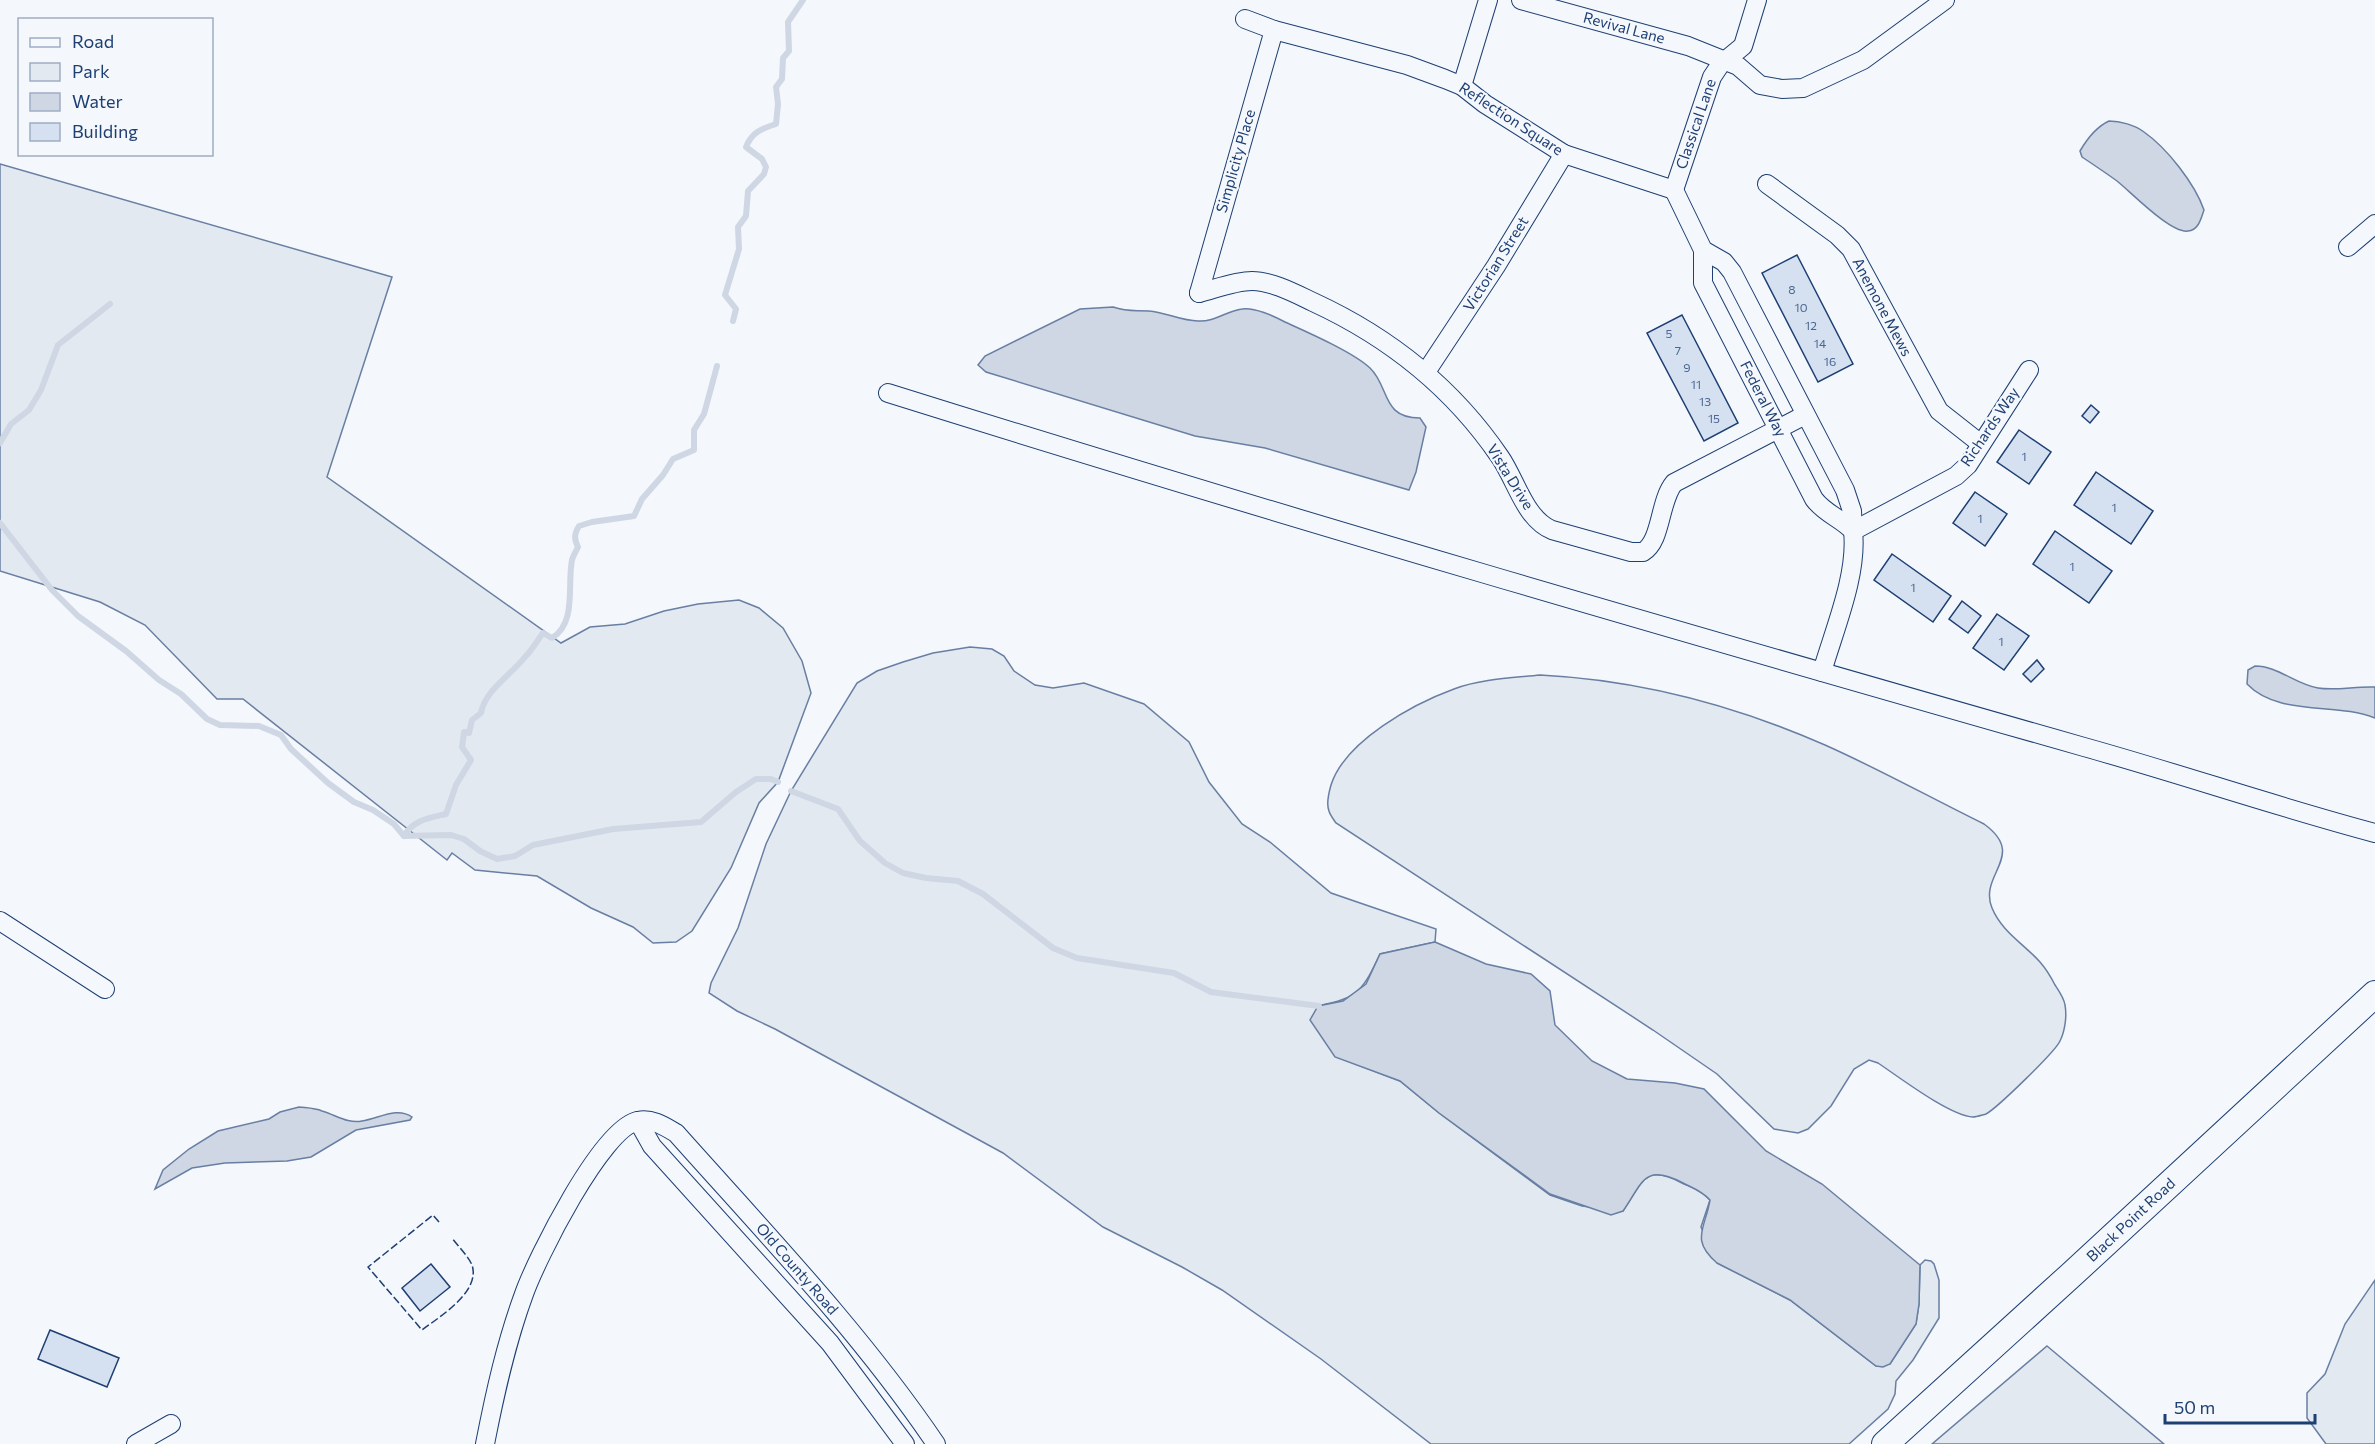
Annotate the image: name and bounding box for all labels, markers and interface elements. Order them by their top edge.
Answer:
street label: Revival Lane [1581,7,1667,47]
legend [18,18,213,156]
text: Road [72,30,114,52]
text: Park [72,60,110,82]
street label: Classical Lane [1671,76,1719,171]
street label: Reflection Square [1456,78,1567,159]
text: Water [72,90,123,112]
street label: Simplicity Place [1212,107,1258,215]
text: Building [72,120,138,142]
street label: Victorian Street [1459,213,1531,314]
street label: Anemone Mews [1849,254,1917,359]
house number: 8 [1788,282,1796,296]
house number: 10 [1795,300,1808,314]
house number: 12 [1805,318,1817,332]
house number: 5 [1666,326,1673,340]
house number: 14 [1814,336,1826,350]
house number: 7 [1675,343,1681,357]
house number: 16 [1824,354,1836,368]
street label: Federal Way [1737,357,1791,440]
house number: 9 [1683,360,1691,374]
house number: 11 [1691,377,1701,391]
street label: Richards Way [1956,383,2022,470]
house number: 13 [1699,394,1711,408]
house number: 15 [1708,411,1720,425]
street label: Vista Drive [1484,440,1538,513]
house number: 1 [2021,449,2027,463]
house number: 1 [2111,500,2117,514]
house number: 1 [1977,511,1983,525]
house number: 1 [2069,559,2075,573]
house number: 1 [1910,580,1916,594]
house number: 1 [1998,634,2004,648]
street label: Black Point Road [2082,1174,2178,1265]
street label: Old County Road [753,1219,842,1318]
scale bar [2165,1387,2315,1425]
text: 50 m [2174,1396,2215,1418]

